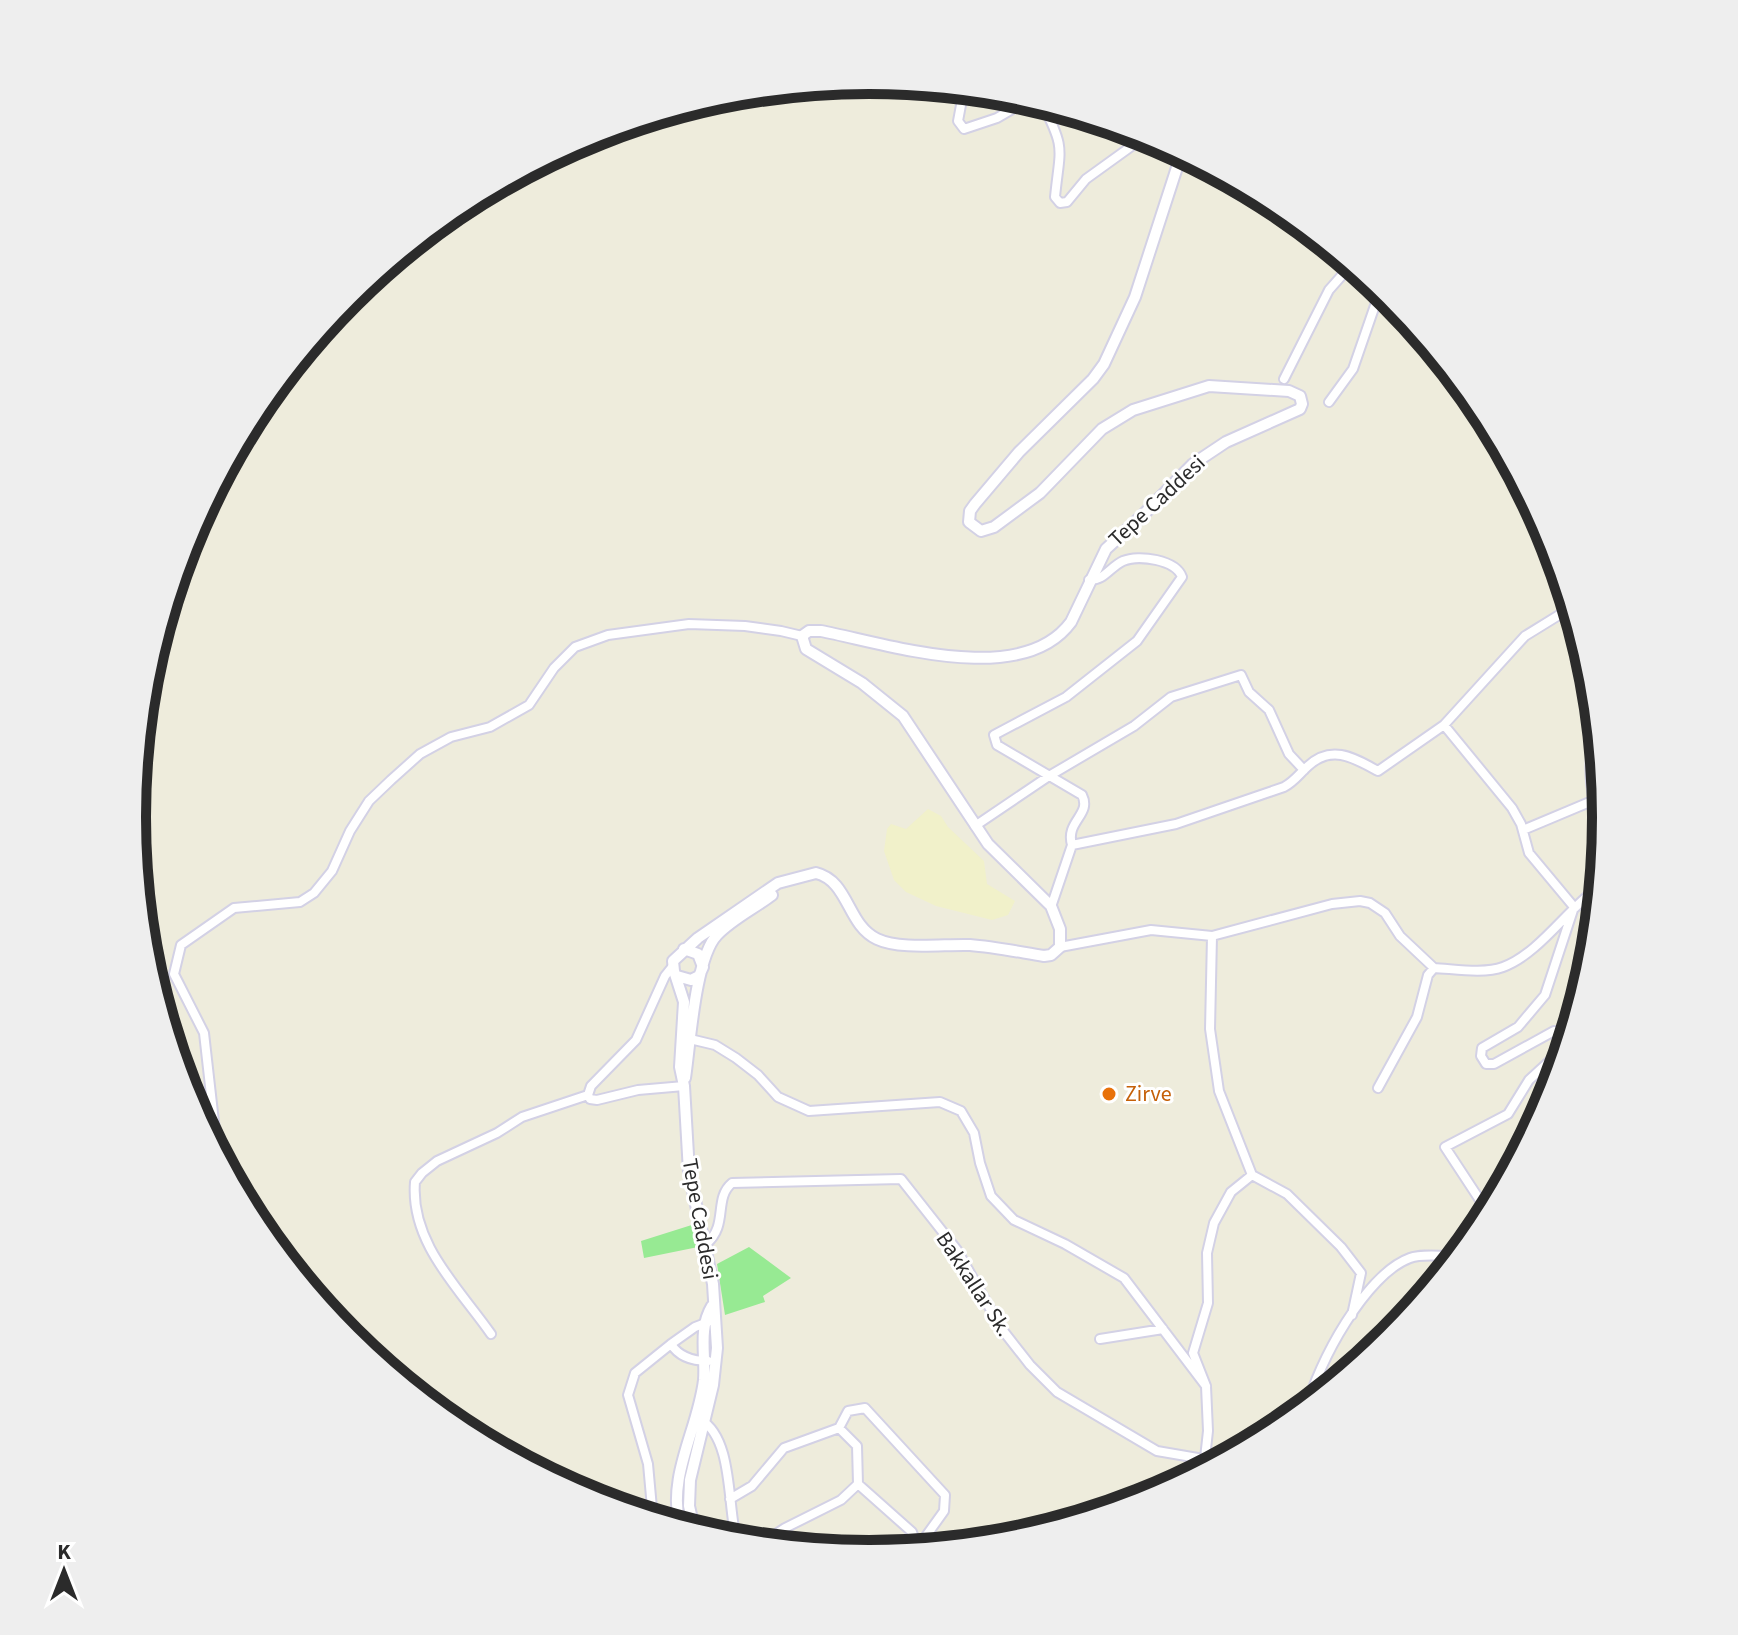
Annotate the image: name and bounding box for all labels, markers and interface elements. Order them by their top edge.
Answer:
street label: Tepe Caddesi [1101,448,1213,554]
place label: Zirve [1125,1078,1172,1110]
marker: Zirve [1100,1085,1118,1103]
street label: Tepe Caddesi [674,1156,726,1282]
street label: Bakkallar Sk. [928,1225,1020,1343]
north arrow [24,1531,104,1611]
text: K [57,1536,71,1568]

